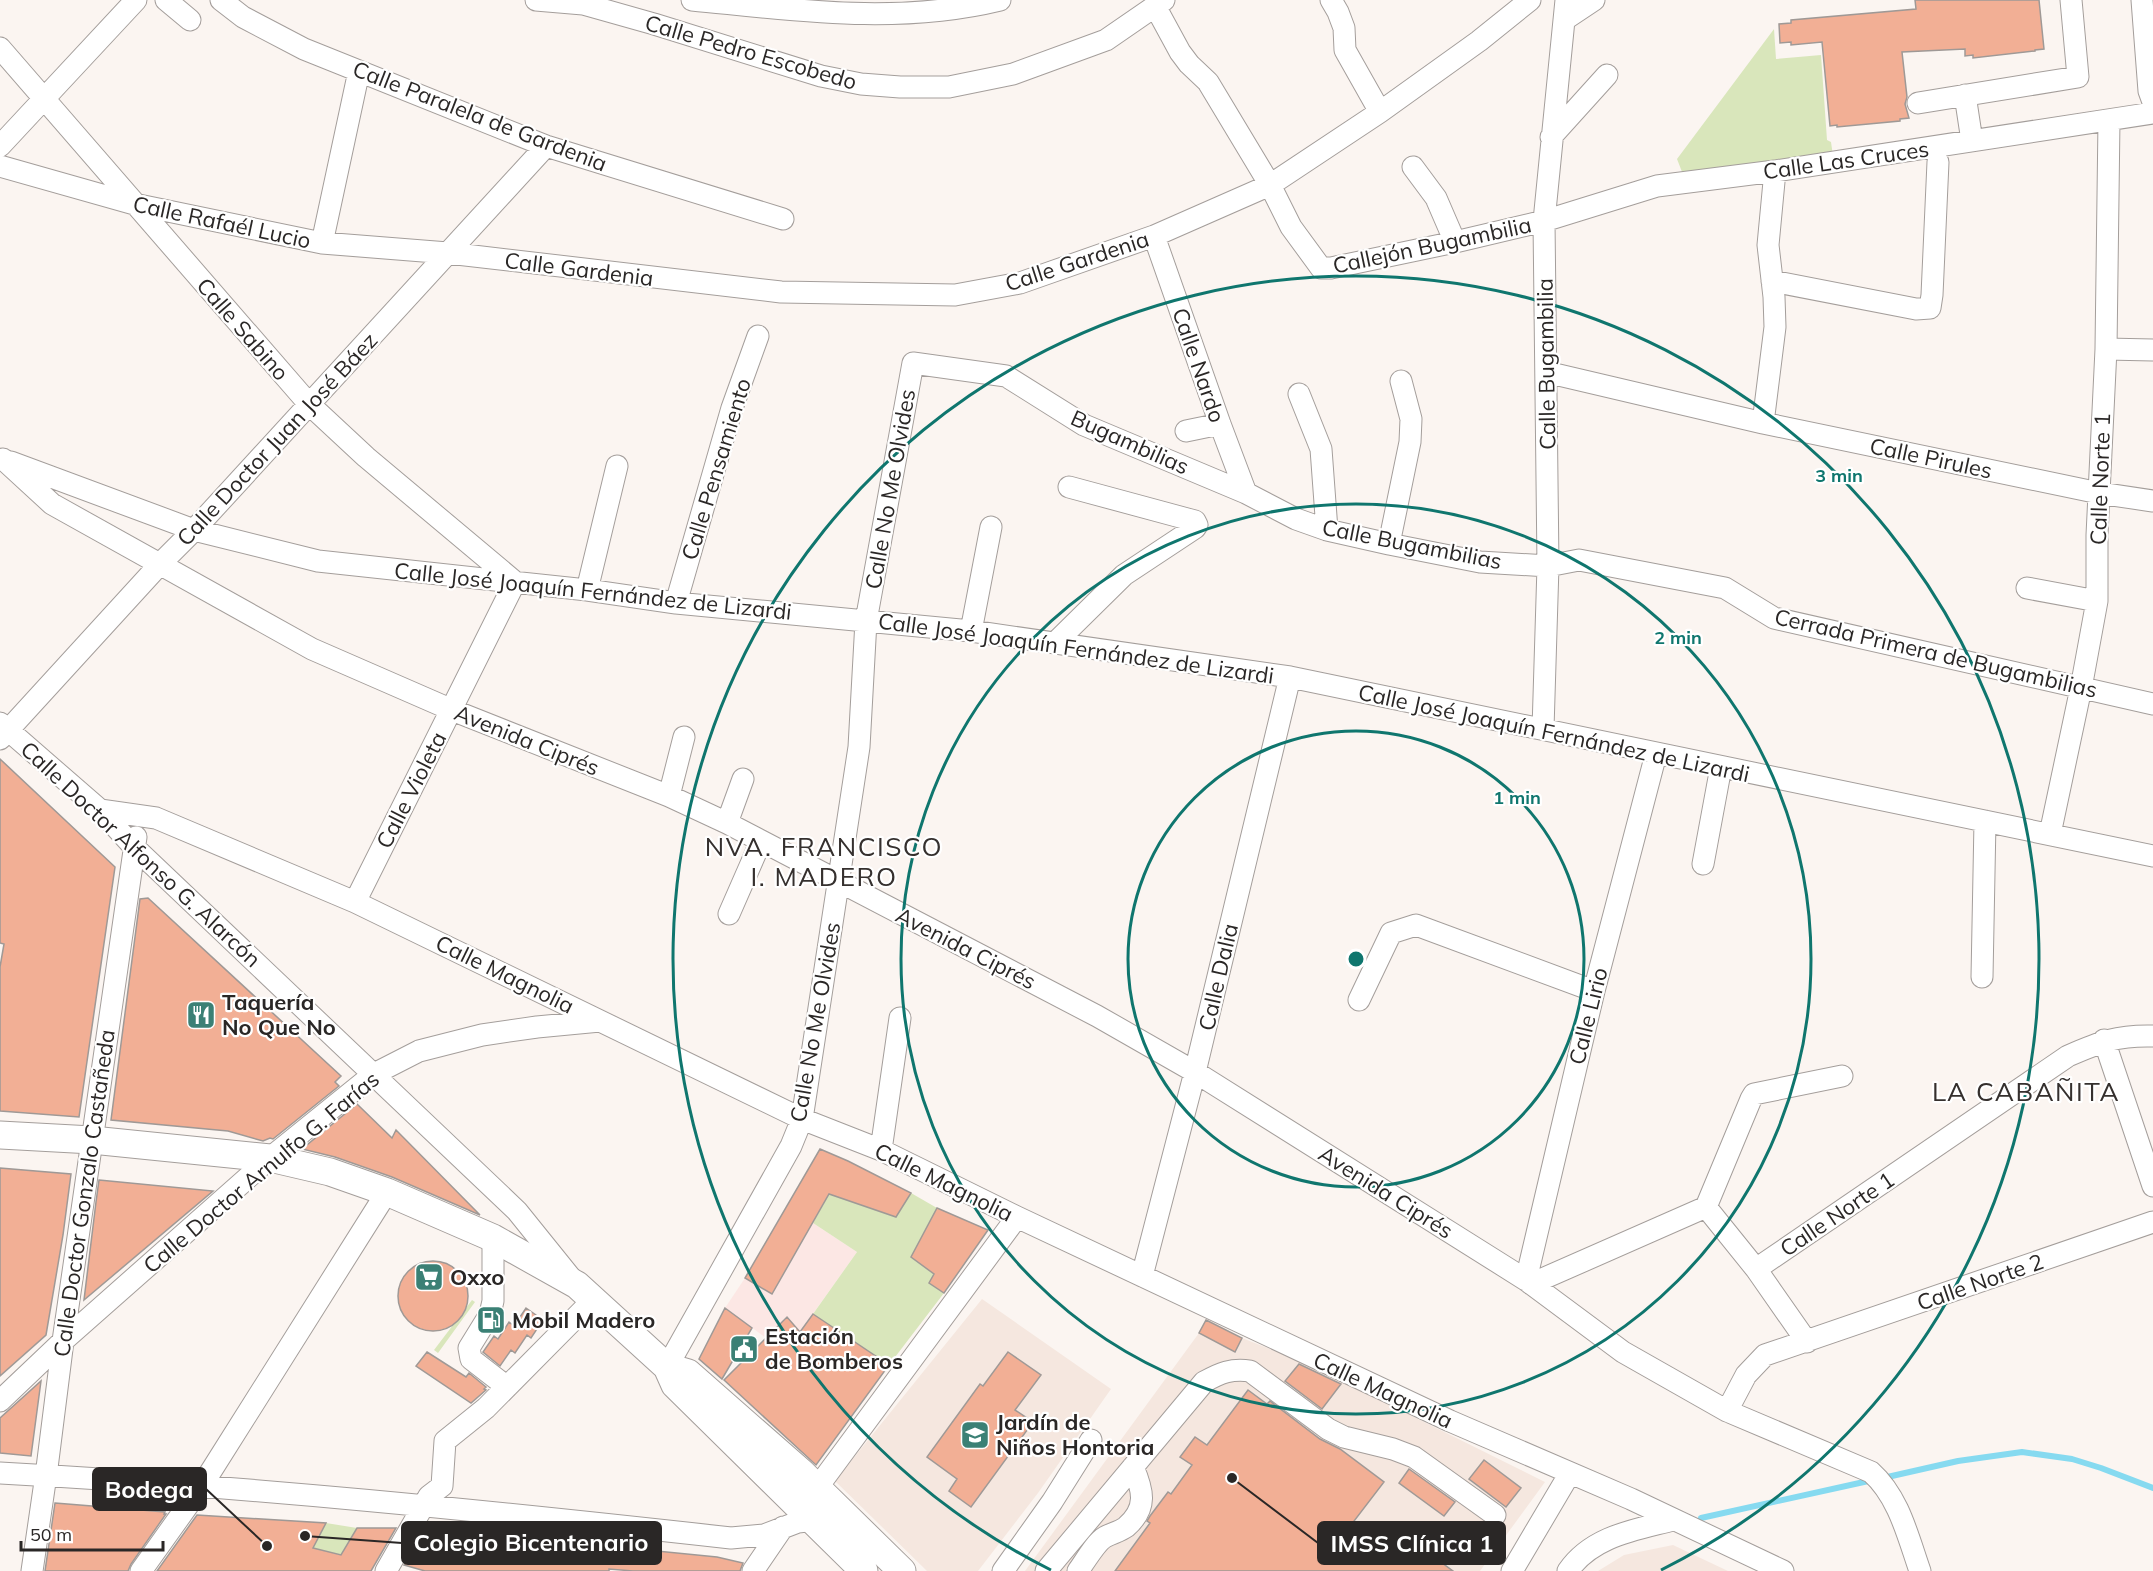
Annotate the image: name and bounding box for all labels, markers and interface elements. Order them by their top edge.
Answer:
street label: Calle Pedro Escobedo [642,8,860,96]
street label: Calle Paralela de Gardenia [349,55,611,177]
street label: Calle Las Cruces [1761,135,1931,185]
street label: Calle Rafaél Lucio [131,189,313,255]
street label: Callejón Bugambilia [1330,210,1534,280]
street label: Calle Gardenia [1001,225,1153,297]
street label: Calle Gardenia [503,246,655,292]
street label: Calle Sabino [191,272,295,386]
street label: Calle Bugambilia [1531,278,1561,450]
street label: Calle Nardo [1166,304,1232,426]
street label: Calle Doctor Juan José Báez [171,327,383,551]
street label: Calle Pensamiento [675,375,757,563]
street label: Calle No Me Olvides [859,387,921,591]
street label: Bugambilias [1067,403,1193,481]
street label: Calle Norte 1 [2084,412,2116,546]
street label: Calle Pirules [1867,431,1995,485]
text: 3 min [1815,464,1863,487]
street label: Calle Bugambilias [1320,513,1504,575]
street label: Calle José Joaquín Fernández de Lizardi [393,556,793,626]
street label: Cerrada Primera de Bugambilias [1772,602,2100,704]
street label: Calle José Joaquín Fernández de Lizardi [876,606,1276,690]
text: 2 min [1654,626,1702,649]
street label: Calle José Joaquín Fernández de Lizardi [1356,678,1752,788]
street label: Avenida Ciprés [451,698,603,782]
street label: Calle Violeta [370,727,452,853]
street label: Calle Doctor Alfonso G. Alarcón [15,735,267,973]
text: 1 min [1493,786,1541,809]
district label: NVA. FRANCISCO I. MADERO [705,830,943,893]
street label: Avenida Ciprés [891,901,1041,995]
street label: Calle No Me Olvides [784,920,846,1124]
street label: Calle Dalia [1192,921,1244,1033]
street label: Calle Magnolia [431,928,579,1020]
centre of rings [1346,949,1366,969]
street label: Calle Lirio [1562,965,1614,1067]
place label: Taquería No Que No [222,988,336,1041]
restaurant icon: Taquería No Que No [185,999,217,1031]
street label: Calle Doctor Gonzalo Castañeda [47,1028,121,1358]
street label: Calle Doctor Arnulfo G. Farías [137,1065,385,1279]
district label: LA CABAÑITA [1932,1075,2120,1108]
street label: Calle Magnolia [870,1136,1018,1228]
street label: Avenida Ciprés [1313,1139,1459,1245]
street label: Calle Norte 1 [1774,1165,1900,1263]
street label: Calle Norte 2 [1913,1247,2047,1317]
supermarket icon: Oxxo [413,1261,445,1293]
place label: Oxxo [450,1263,504,1291]
fuel station icon: Mobil Madero [475,1304,507,1336]
place label: Mobil Madero [512,1306,655,1334]
place label: Estación de Bomberos [765,1322,903,1375]
public building icon: Estación de Bomberos [728,1333,760,1365]
street label: Calle Magnolia [1309,1345,1457,1435]
place label: Jardín de Niños Hontoria [996,1408,1154,1461]
school or university icon: Jardín de Niños Hontoria [959,1419,991,1451]
callout: Bodega [93,1468,206,1510]
text: Bodega [105,1474,193,1504]
scale bar [21,1514,164,1552]
callout: Colegio Bicentenario [402,1522,661,1564]
callout: IMSS Clínica 1 [1318,1522,1505,1564]
text: 50 m [30,1523,72,1546]
text: Colegio Bicentenario [414,1527,648,1557]
text: IMSS Clínica 1 [1331,1528,1493,1558]

